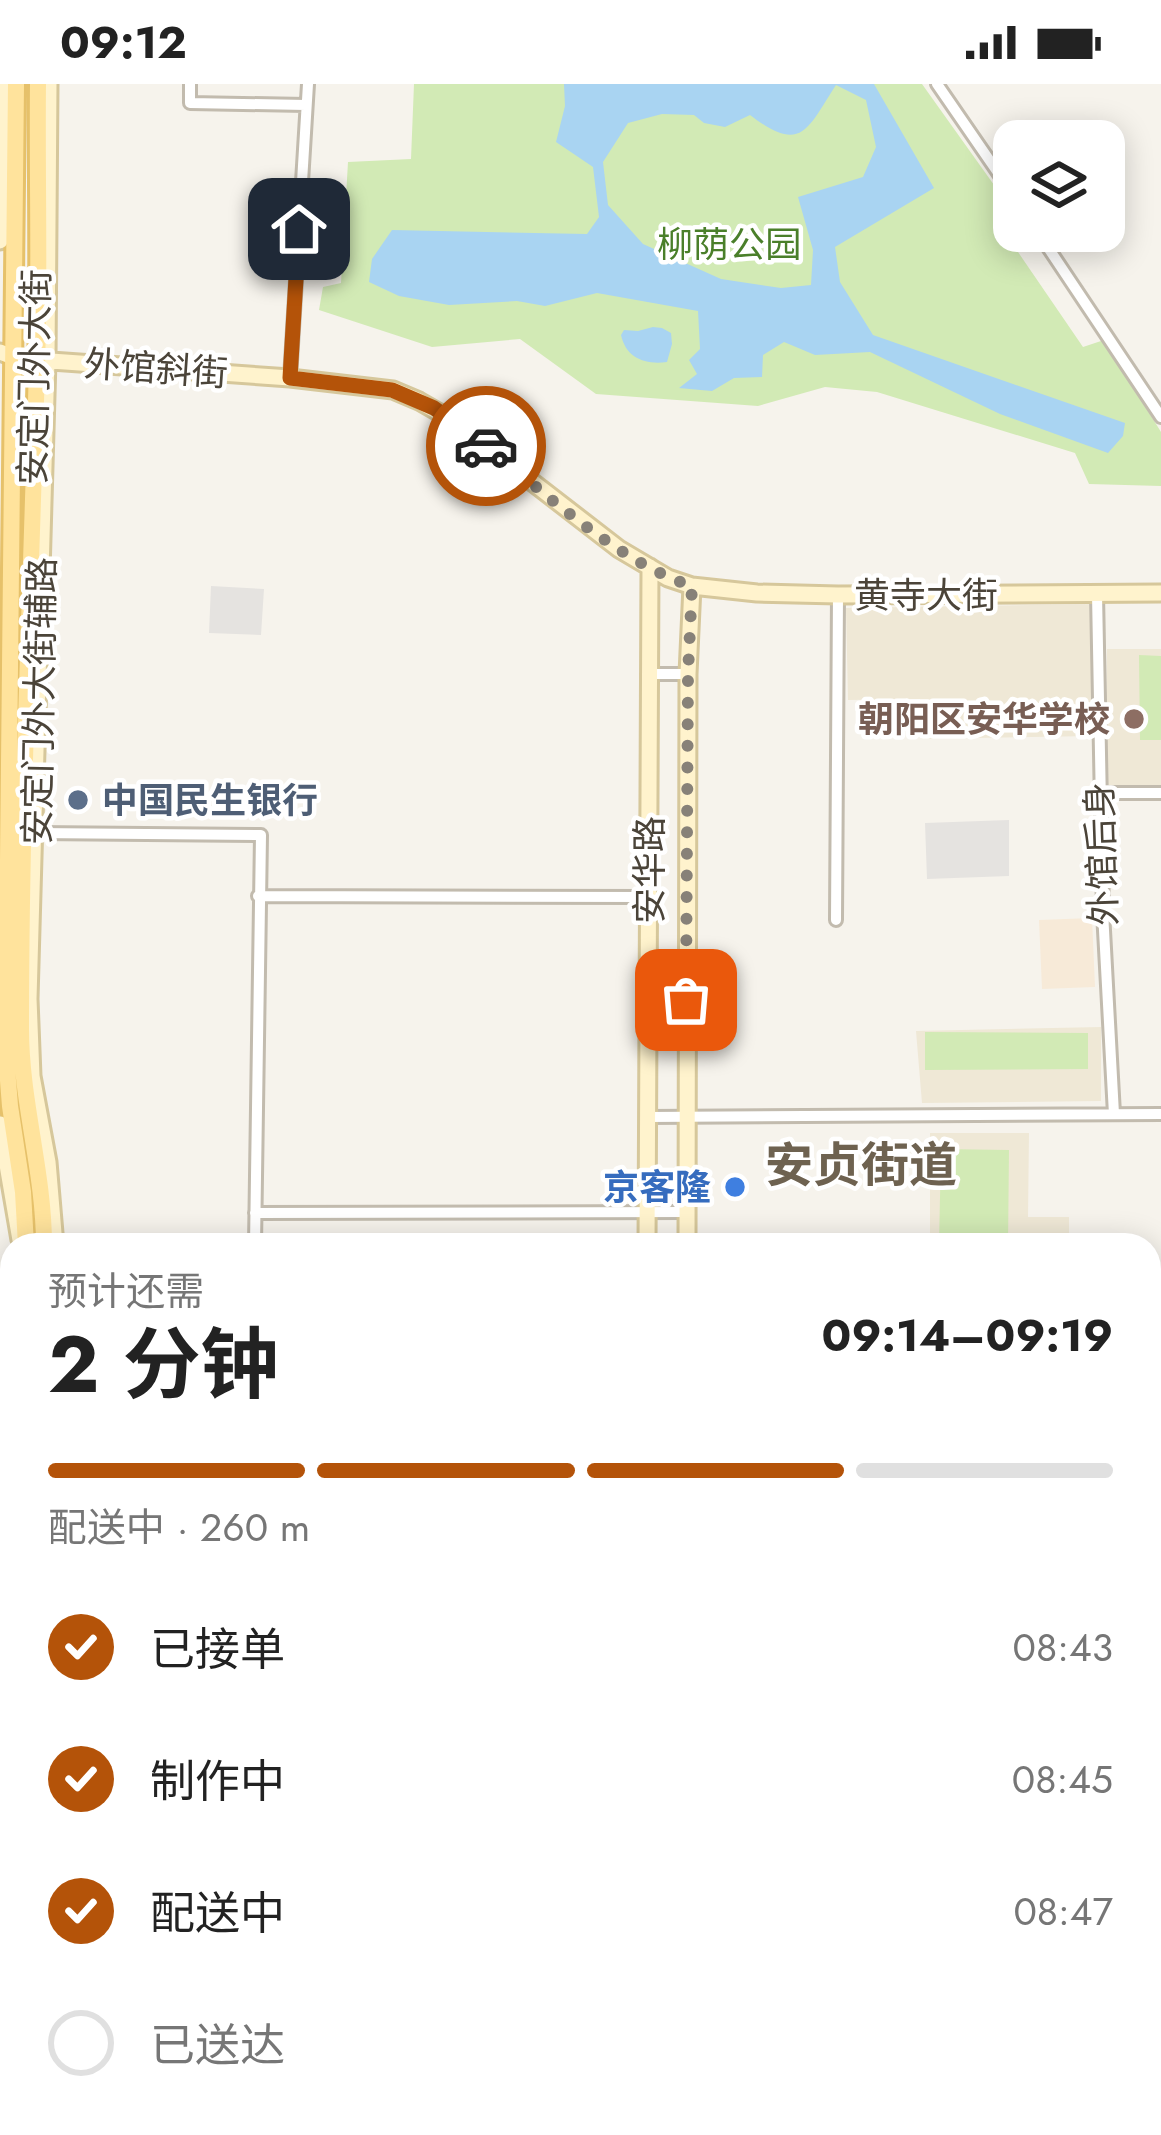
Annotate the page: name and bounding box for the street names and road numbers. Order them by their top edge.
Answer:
street label: 安定门外大街 [6,269,62,485]
street label: 外馆斜街 [82,337,230,399]
street label: 安定门外大街辅路 [10,557,68,845]
street label: 黄寺大街 [854,569,998,621]
street label: 外馆后身 [1073,781,1129,927]
street label: 安华路 [623,816,675,924]

